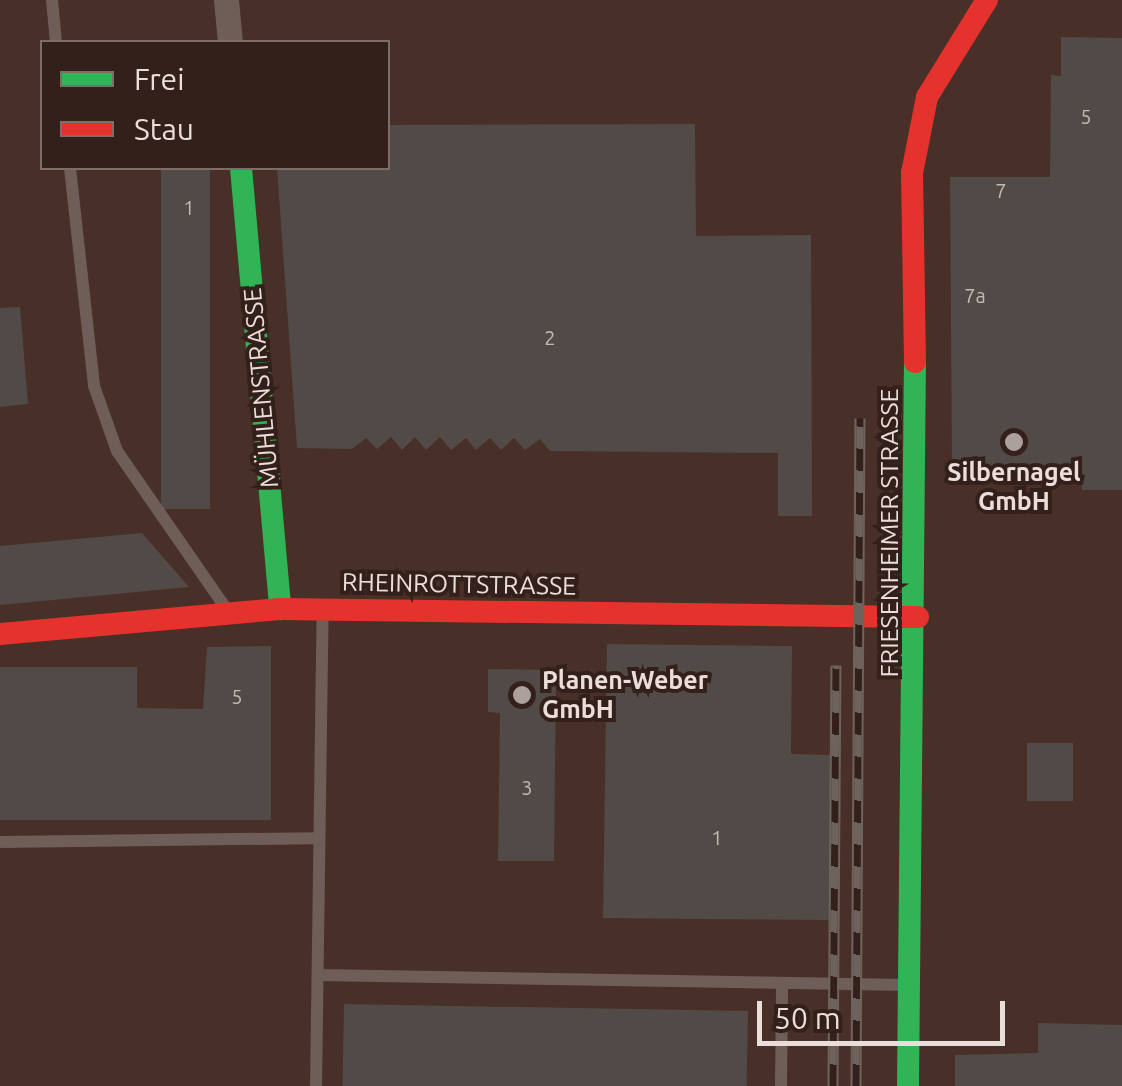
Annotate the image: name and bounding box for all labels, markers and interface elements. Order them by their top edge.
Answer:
legend [40,40,390,170]
text: Frei [134,62,184,96]
house number: 5 [1080,104,1092,128]
text: Stau [134,112,194,146]
house number: 7 [995,178,1007,202]
house number: 1 [183,195,195,219]
house number: 7a [964,283,986,307]
street label: MÜHLENSTRASSE [237,287,285,489]
house number: 2 [544,325,556,349]
street label: FRIESENHEIMER STRASSE [874,388,904,678]
marker: Silbernagel GmbH [1003,431,1025,453]
place label: Silbernagel GmbH [947,458,1081,517]
street label: RHEINROTTSTRASSE [342,567,576,601]
place label: Planen-Weber GmbH [542,666,708,725]
house number: 5 [231,684,243,708]
marker: Planen-Weber GmbH [511,684,533,706]
house number: 3 [521,775,533,799]
house number: 1 [711,825,723,849]
scale bar [762,981,1010,1043]
text: 50 m [774,1001,841,1035]

